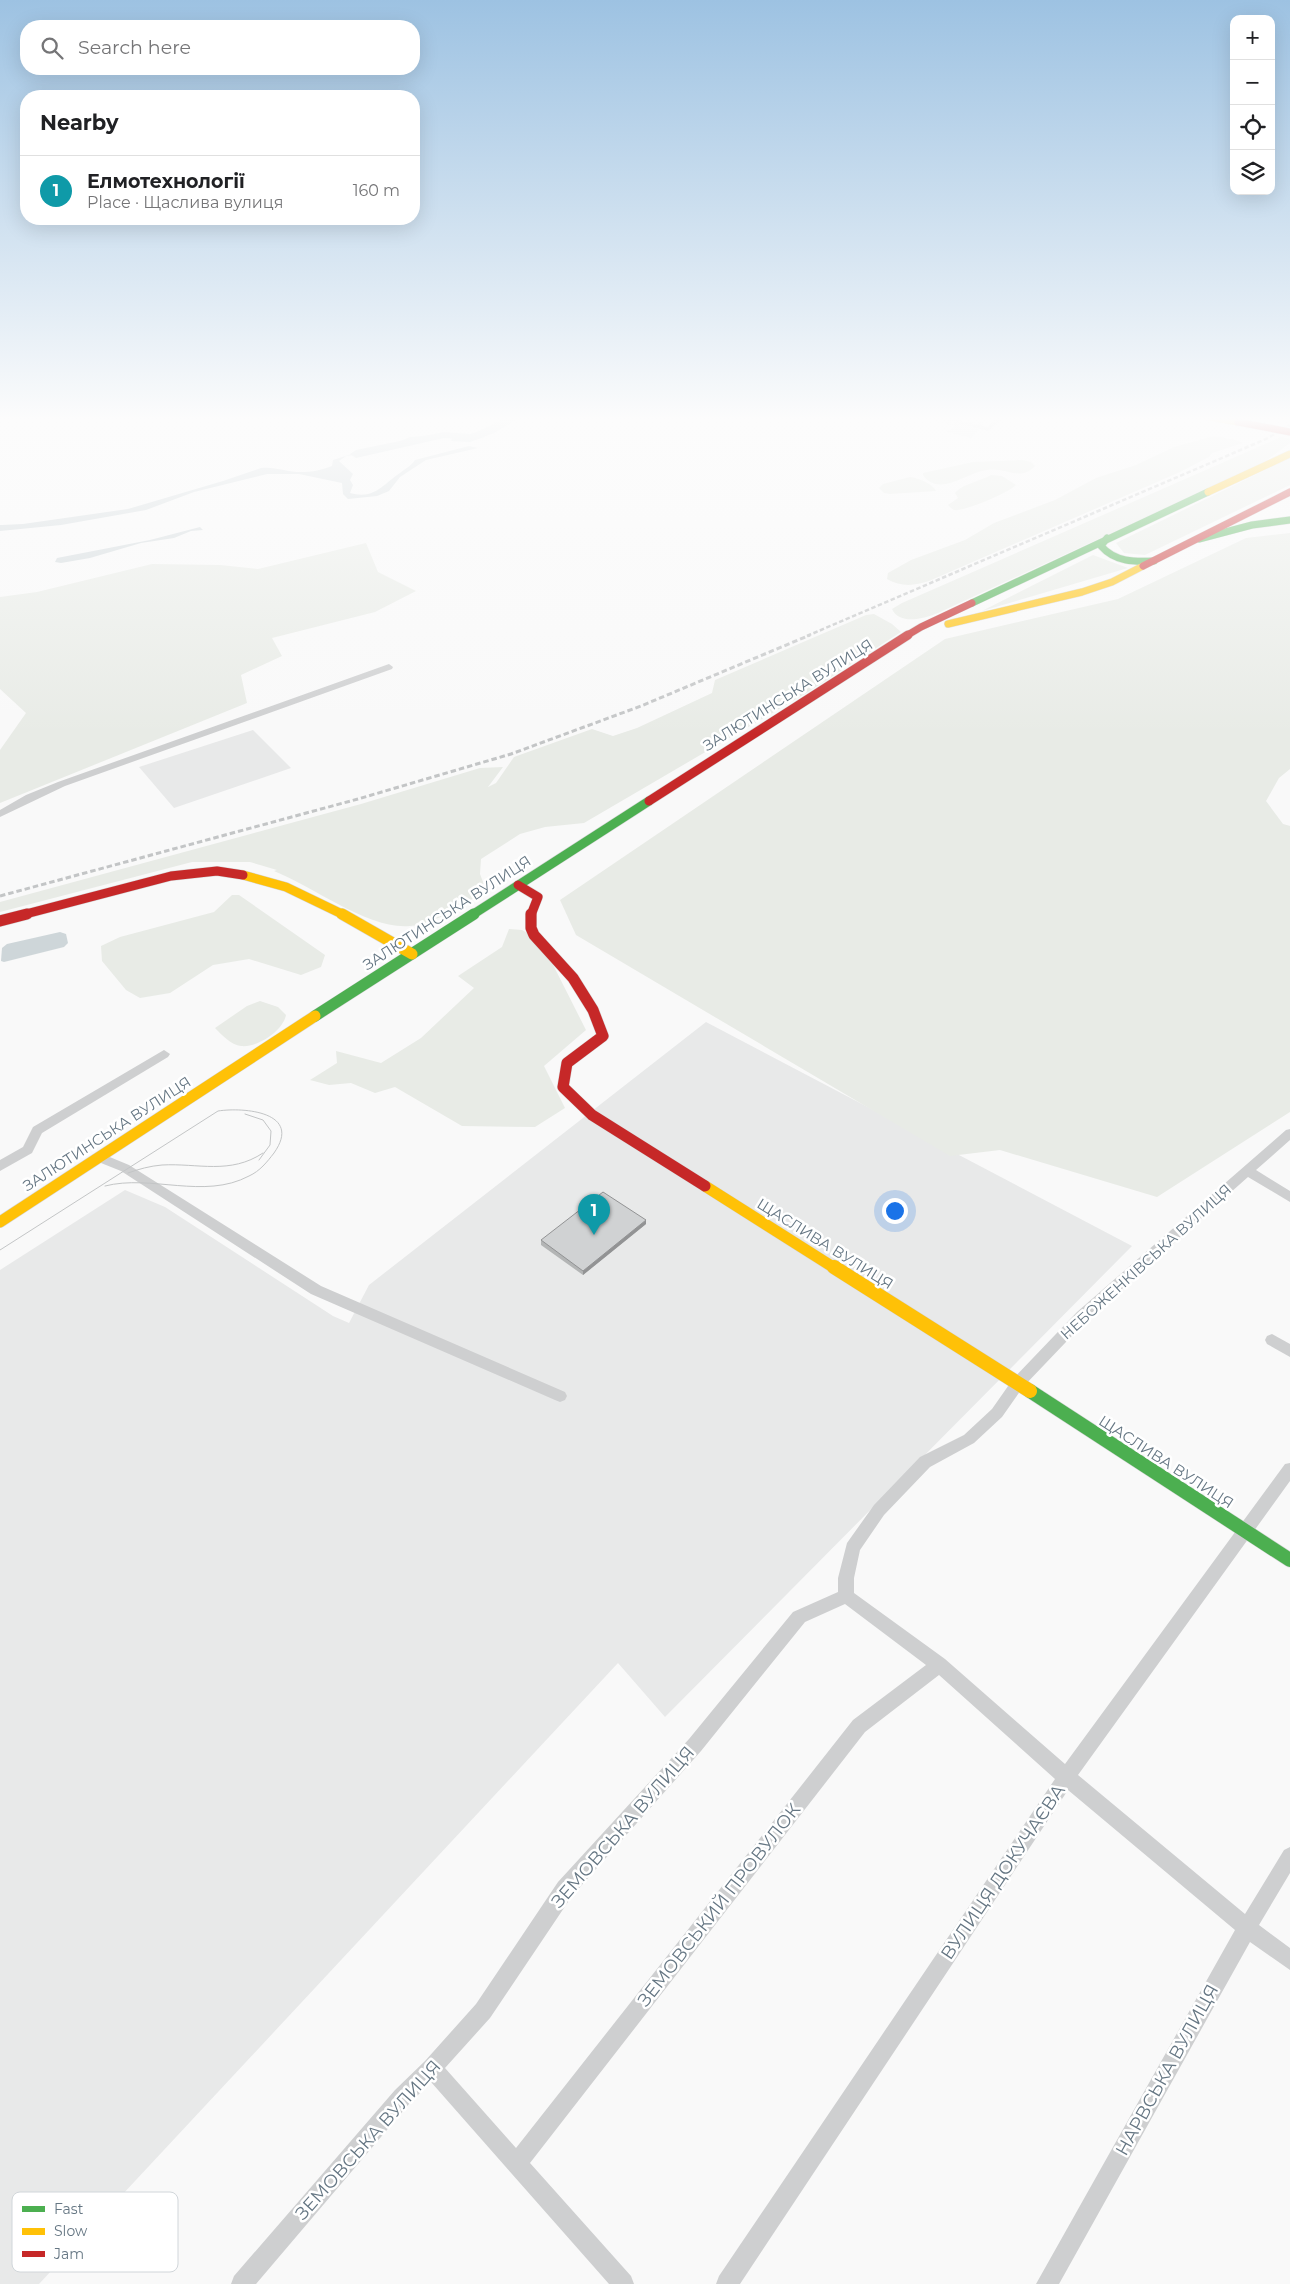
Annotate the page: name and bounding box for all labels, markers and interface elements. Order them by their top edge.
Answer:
map controls [1230,15,1275,195]
button: + [1230,15,1275,60]
search box [20,20,420,75]
icon: search [38,34,66,62]
text: Search here [78,36,191,59]
button: − [1230,60,1275,105]
button: locate [1230,105,1275,150]
text: Nearby [40,110,119,135]
button: layers [1230,150,1275,195]
text: Елмотехнології [87,170,245,193]
text: 1 [53,181,59,200]
text: 160 m [353,181,400,200]
text: Place · Щаслива вулиця [87,193,284,212]
street label: ЗАЛЮТИНСЬКА ВУЛИЦЯ [699,634,876,755]
street label: ЗАЛЮТИНСЬКА ВУЛИЦЯ [359,851,534,974]
street label: ЗАЛЮТИНСЬКА ВУЛИЦЯ [19,1072,194,1195]
street label: НЕБОЖЕНКІВСЬКА ВУЛИЦЯ [1056,1180,1235,1344]
pin: 1 [578,1194,610,1235]
street label: ЩАСЛИВА ВУЛИЦЯ [754,1194,897,1293]
your location [882,1198,908,1224]
street label: ЩАСЛИВА ВУЛИЦЯ [1095,1411,1237,1512]
street label: ЗЕМОВСЬКА ВУЛИЦЯ [547,1742,699,1912]
street label: ВУЛИЦЯ ДОКУЧАЄВА [936,1780,1070,1964]
street label: ЗЕМОВСЬКИЙ ПРОВУЛОК [633,1799,805,2011]
street label: НАРВСЬКА ВУЛИЦЯ [1111,1981,1223,2159]
street label: ЗЕМОВСЬКА ВУЛИЦЯ [291,2056,445,2224]
legend [12,2192,178,2272]
text: Fast [54,2200,84,2218]
text: Slow [54,2222,88,2240]
text: Jam [53,2245,84,2263]

